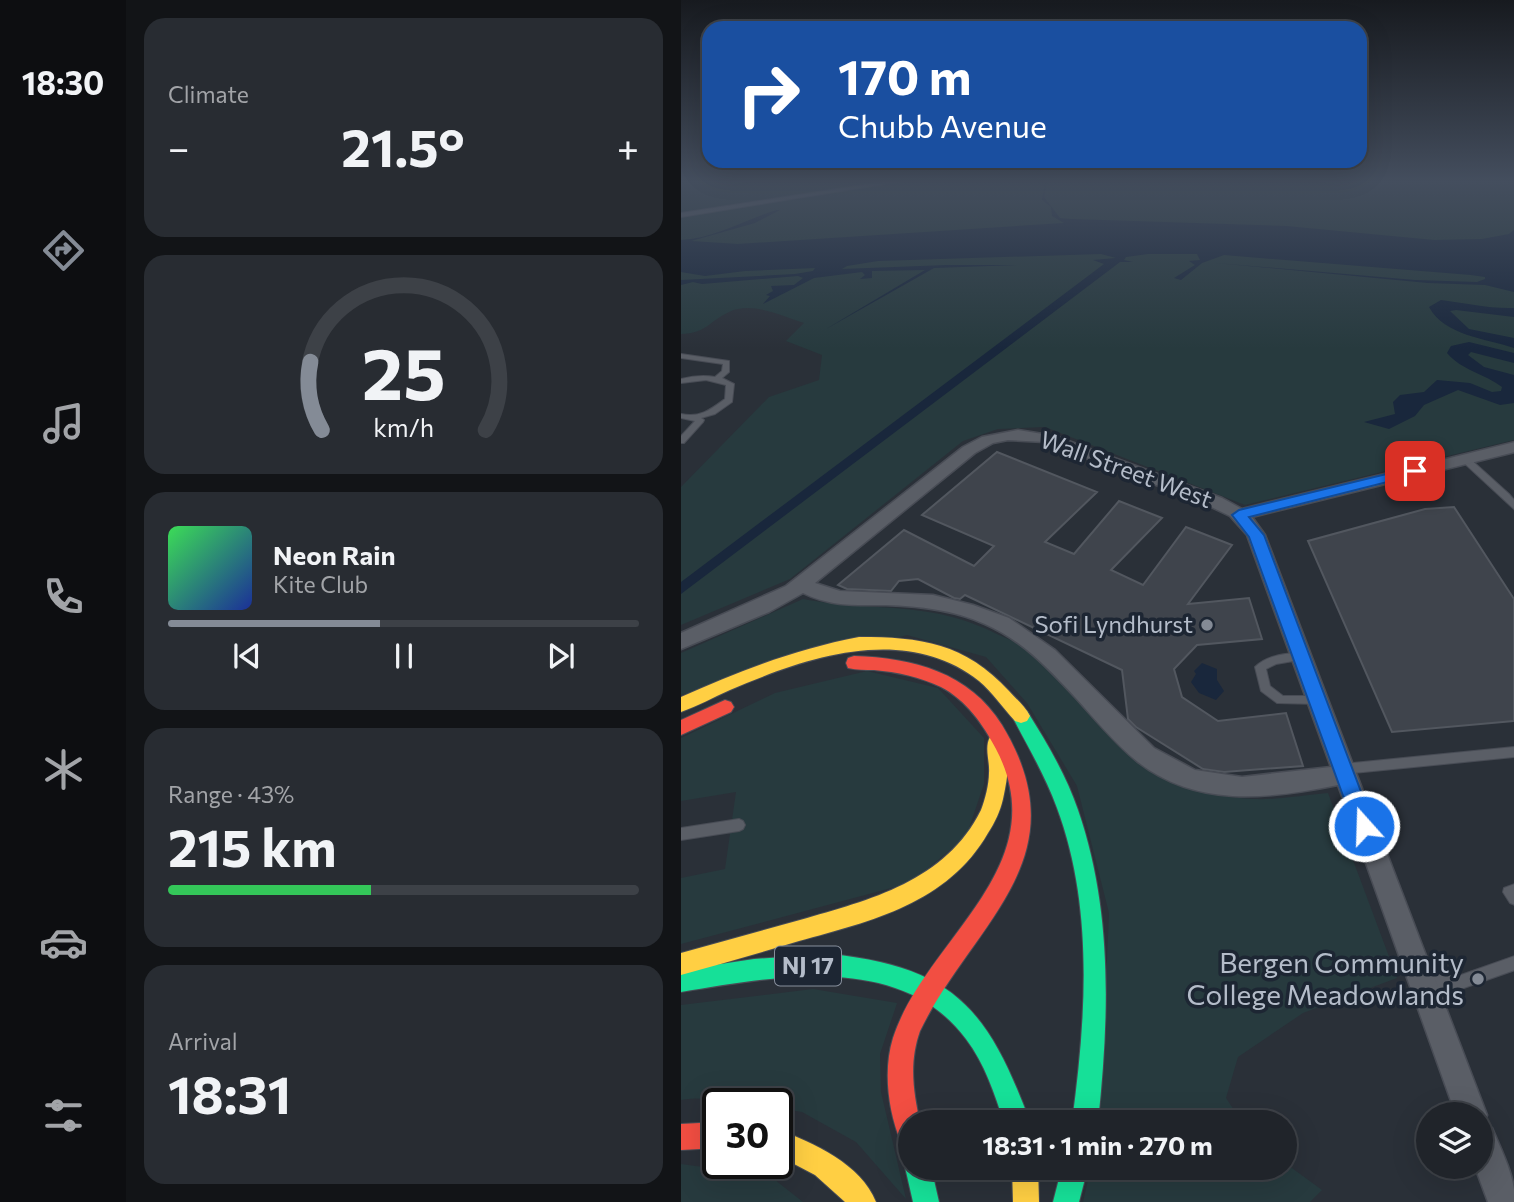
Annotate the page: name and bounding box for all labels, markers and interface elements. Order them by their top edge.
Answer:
text: 170 m [838,45,971,105]
icon: right [723,49,814,140]
text: 18:30 [22,62,104,102]
text: Climate [168,80,249,108]
text: Chubb Avenue [838,105,1047,145]
text: 21.5° [341,114,465,178]
text: − [168,123,190,170]
text: + [617,123,639,170]
icon: directions [39,226,88,275]
text: 25 [362,327,445,416]
icon: music [39,399,88,448]
text: km/h [373,412,434,442]
street label: Wall Street West [1036,424,1217,513]
pin [1385,441,1445,501]
icon: arrive [1396,452,1434,490]
text: Neon Rain [273,539,396,570]
text: Kite Club [273,570,368,598]
icon: phone [39,572,88,621]
place label: Sofi Lyndhurst [1034,609,1193,638]
marker: Sofi Lyndhurst [1199,617,1215,633]
icon: previous [228,637,266,675]
icon: pause [385,637,423,675]
icon: next [542,637,580,675]
icon: climate [39,745,88,794]
text: Range · 43% [168,780,294,808]
position arrow [1327,789,1401,863]
text: 215 km [168,814,337,878]
icon: car [39,918,88,967]
place label: Bergen Community College Meadowlands [1186,945,1464,1011]
road number: NJ 17 [775,946,841,986]
marker: Bergen Community College Meadowlands [1470,971,1486,987]
text: Arrival [168,1027,238,1055]
text: 18:31 [168,1061,291,1125]
speed limit sign: 30 [702,1088,793,1179]
icon: filters [39,1091,88,1140]
map controls [1416,1102,1493,1179]
button: layers [1416,1102,1493,1179]
text: 18:31 · 1 min · 270 m [982,1129,1213,1160]

